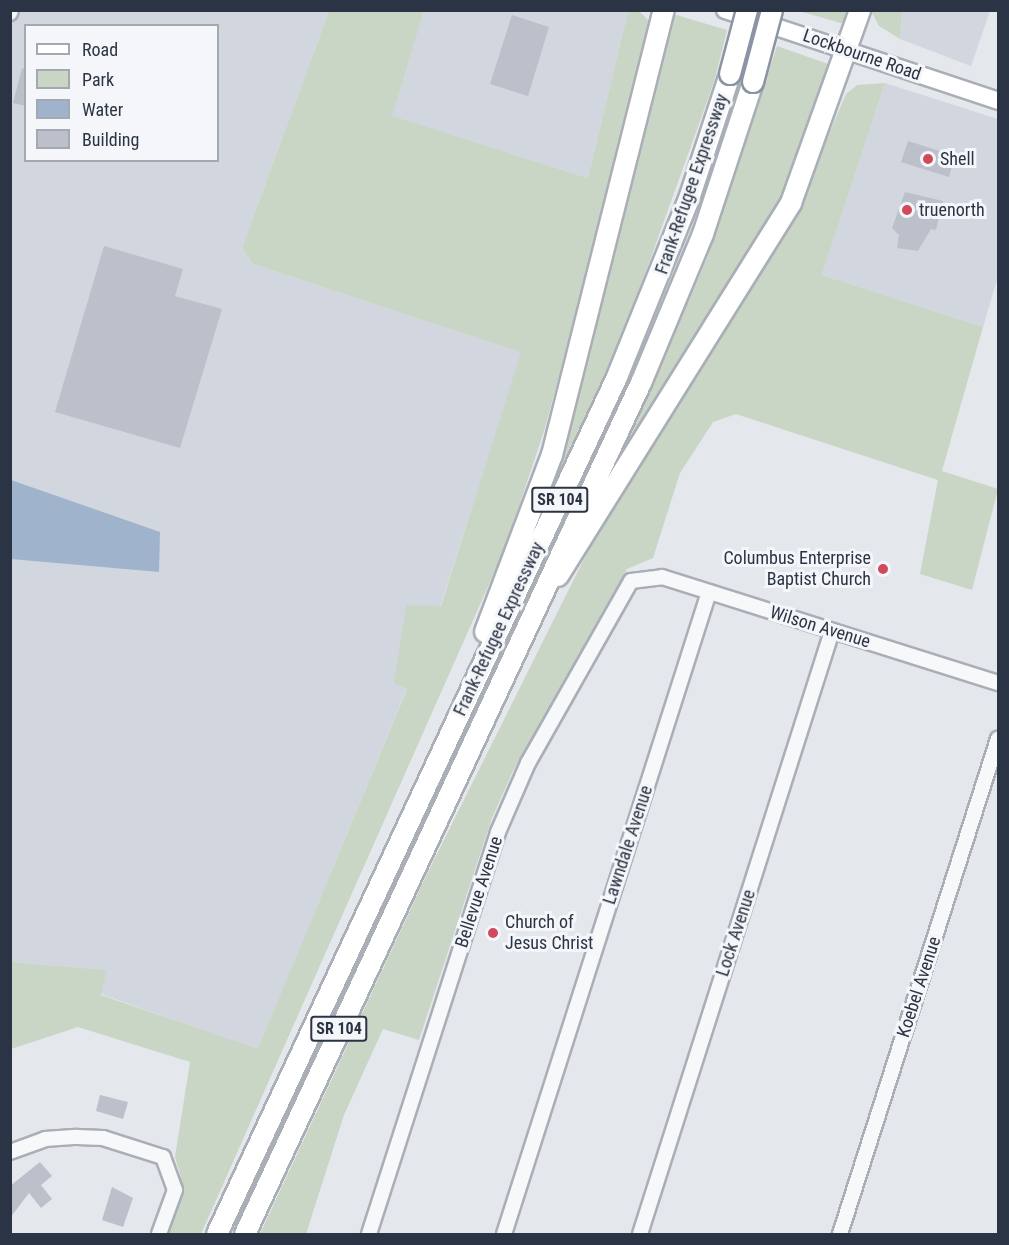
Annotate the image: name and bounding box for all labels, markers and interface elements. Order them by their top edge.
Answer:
legend [24,24,219,162]
street label: Lockbourne Road [800,25,924,85]
text: Road [82,39,118,60]
text: Park [82,69,114,90]
street label: Frank-Refugee Expressway [651,91,733,277]
text: Water [82,99,123,120]
text: Building [82,129,139,150]
place label: Shell [940,148,975,170]
marker: Shell [921,152,935,166]
place label: truenorth [919,199,985,221]
marker: truenorth [900,203,914,217]
road number: SR 104 [530,487,590,513]
street label: Frank-Refugee Expressway [449,539,549,719]
place label: Columbus Enterprise Baptist Church [723,548,871,590]
marker: Columbus Enterprise Baptist Church [876,562,890,576]
street label: Wilson Avenue [767,601,873,653]
street label: Lawndale Avenue [599,783,657,907]
street label: Bellevue Avenue [451,834,507,950]
street label: Lock Avenue [712,887,760,979]
place label: Church of Jesus Christ [505,912,593,954]
marker: Church of Jesus Christ [486,926,500,940]
street label: Koebel Avenue [893,934,945,1040]
road number: SR 104 [309,1016,369,1042]

